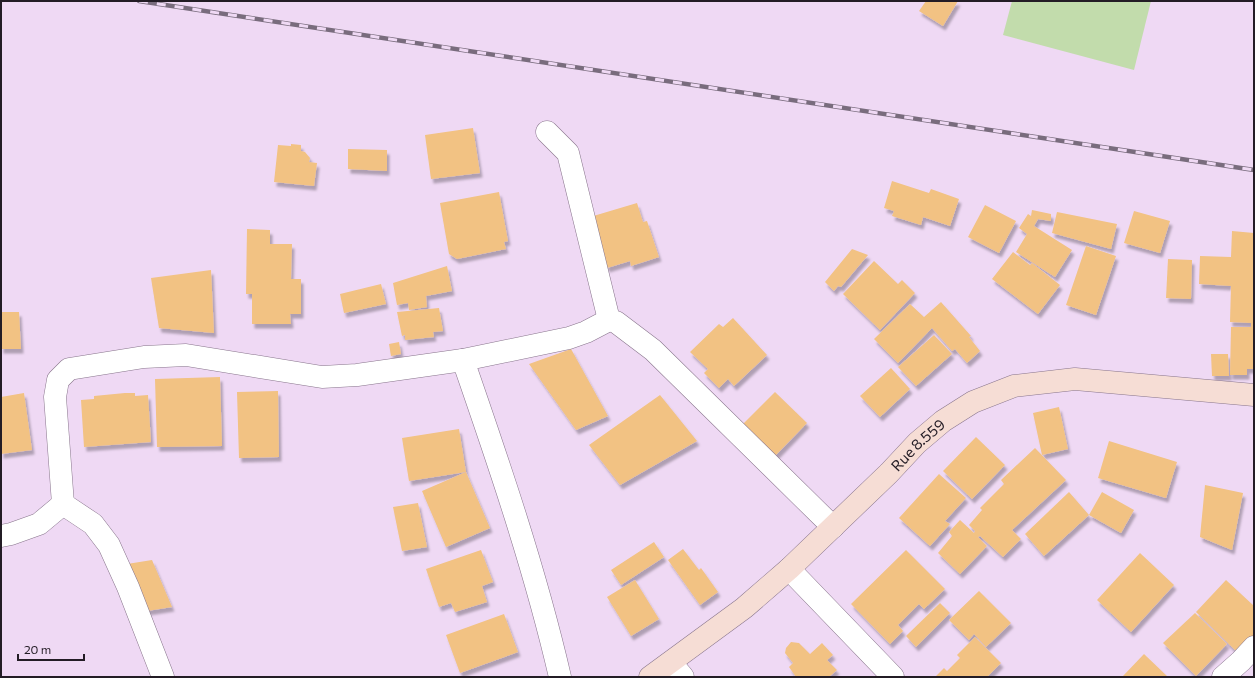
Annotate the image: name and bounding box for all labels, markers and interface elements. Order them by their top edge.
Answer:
street label: Rue 8.559 [887,415,948,475]
scale bar [18,636,84,662]
text: 20 m [24,642,51,656]

